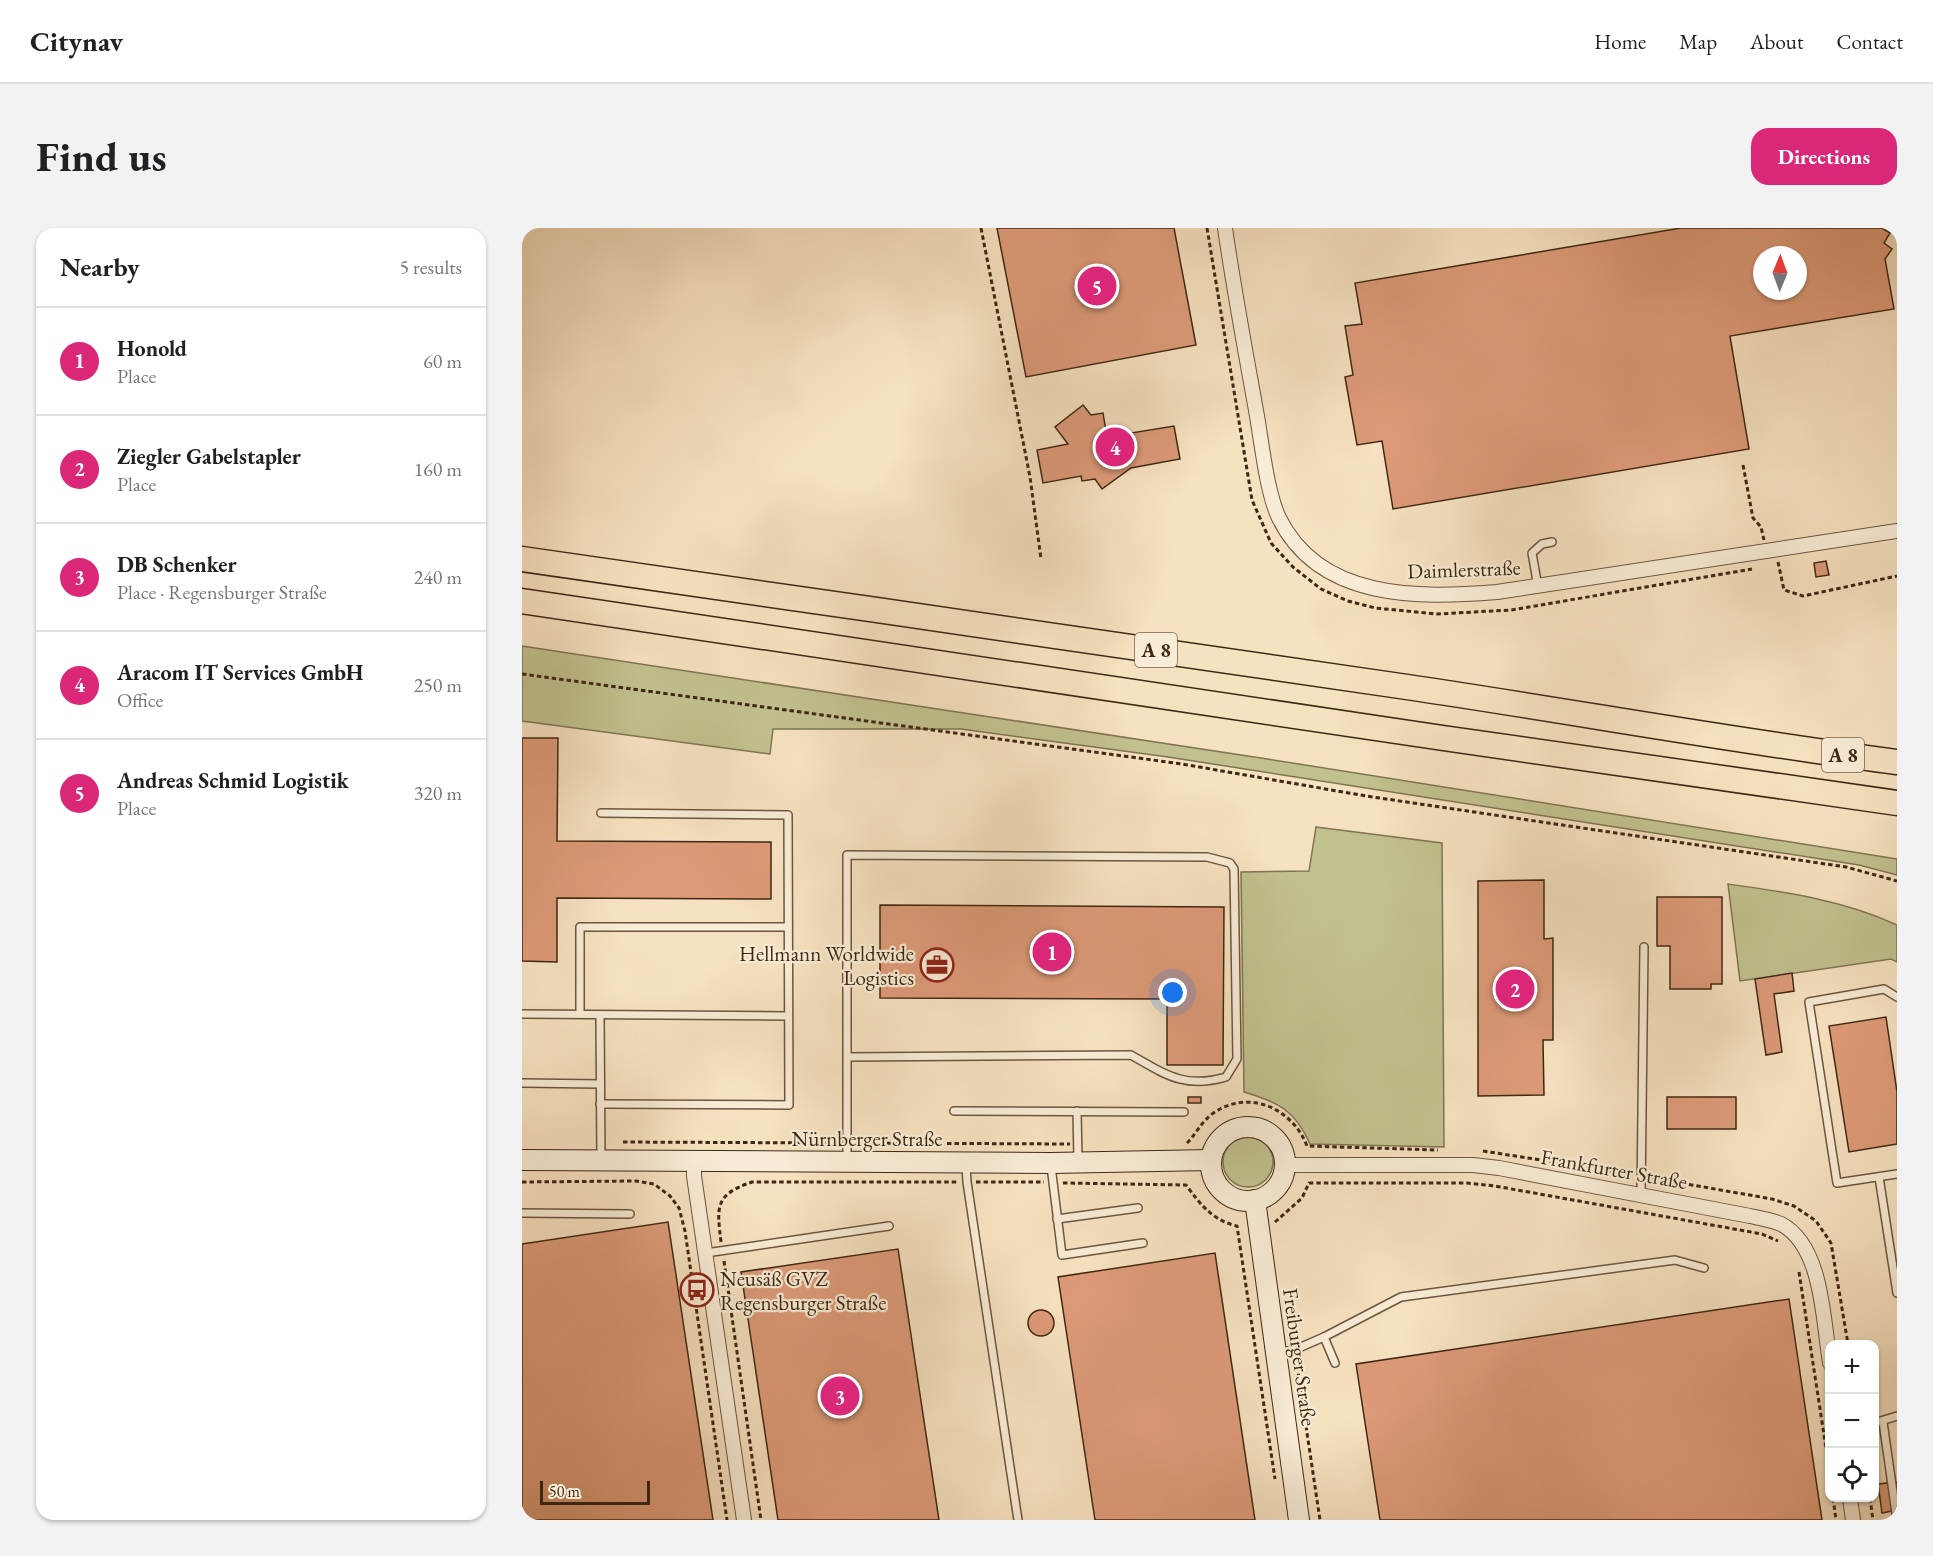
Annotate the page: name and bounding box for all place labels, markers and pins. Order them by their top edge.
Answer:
pin: 5 [1078,264,1116,308]
pin: 4 [1096,424,1134,470]
pin: 1 [1032,930,1072,974]
place label: Hellmann Worldwide Logistics [739,940,914,991]
office icon: Hellmann Worldwide Logistics [919,947,955,983]
pin: 2 [1496,966,1534,1011]
place label: Neusäß GVZ Regensburger Straße [720,1265,886,1316]
bus stop icon: Neusäß GVZ Regensburger Straße [679,1272,715,1308]
pin: 3 [820,1374,860,1418]

